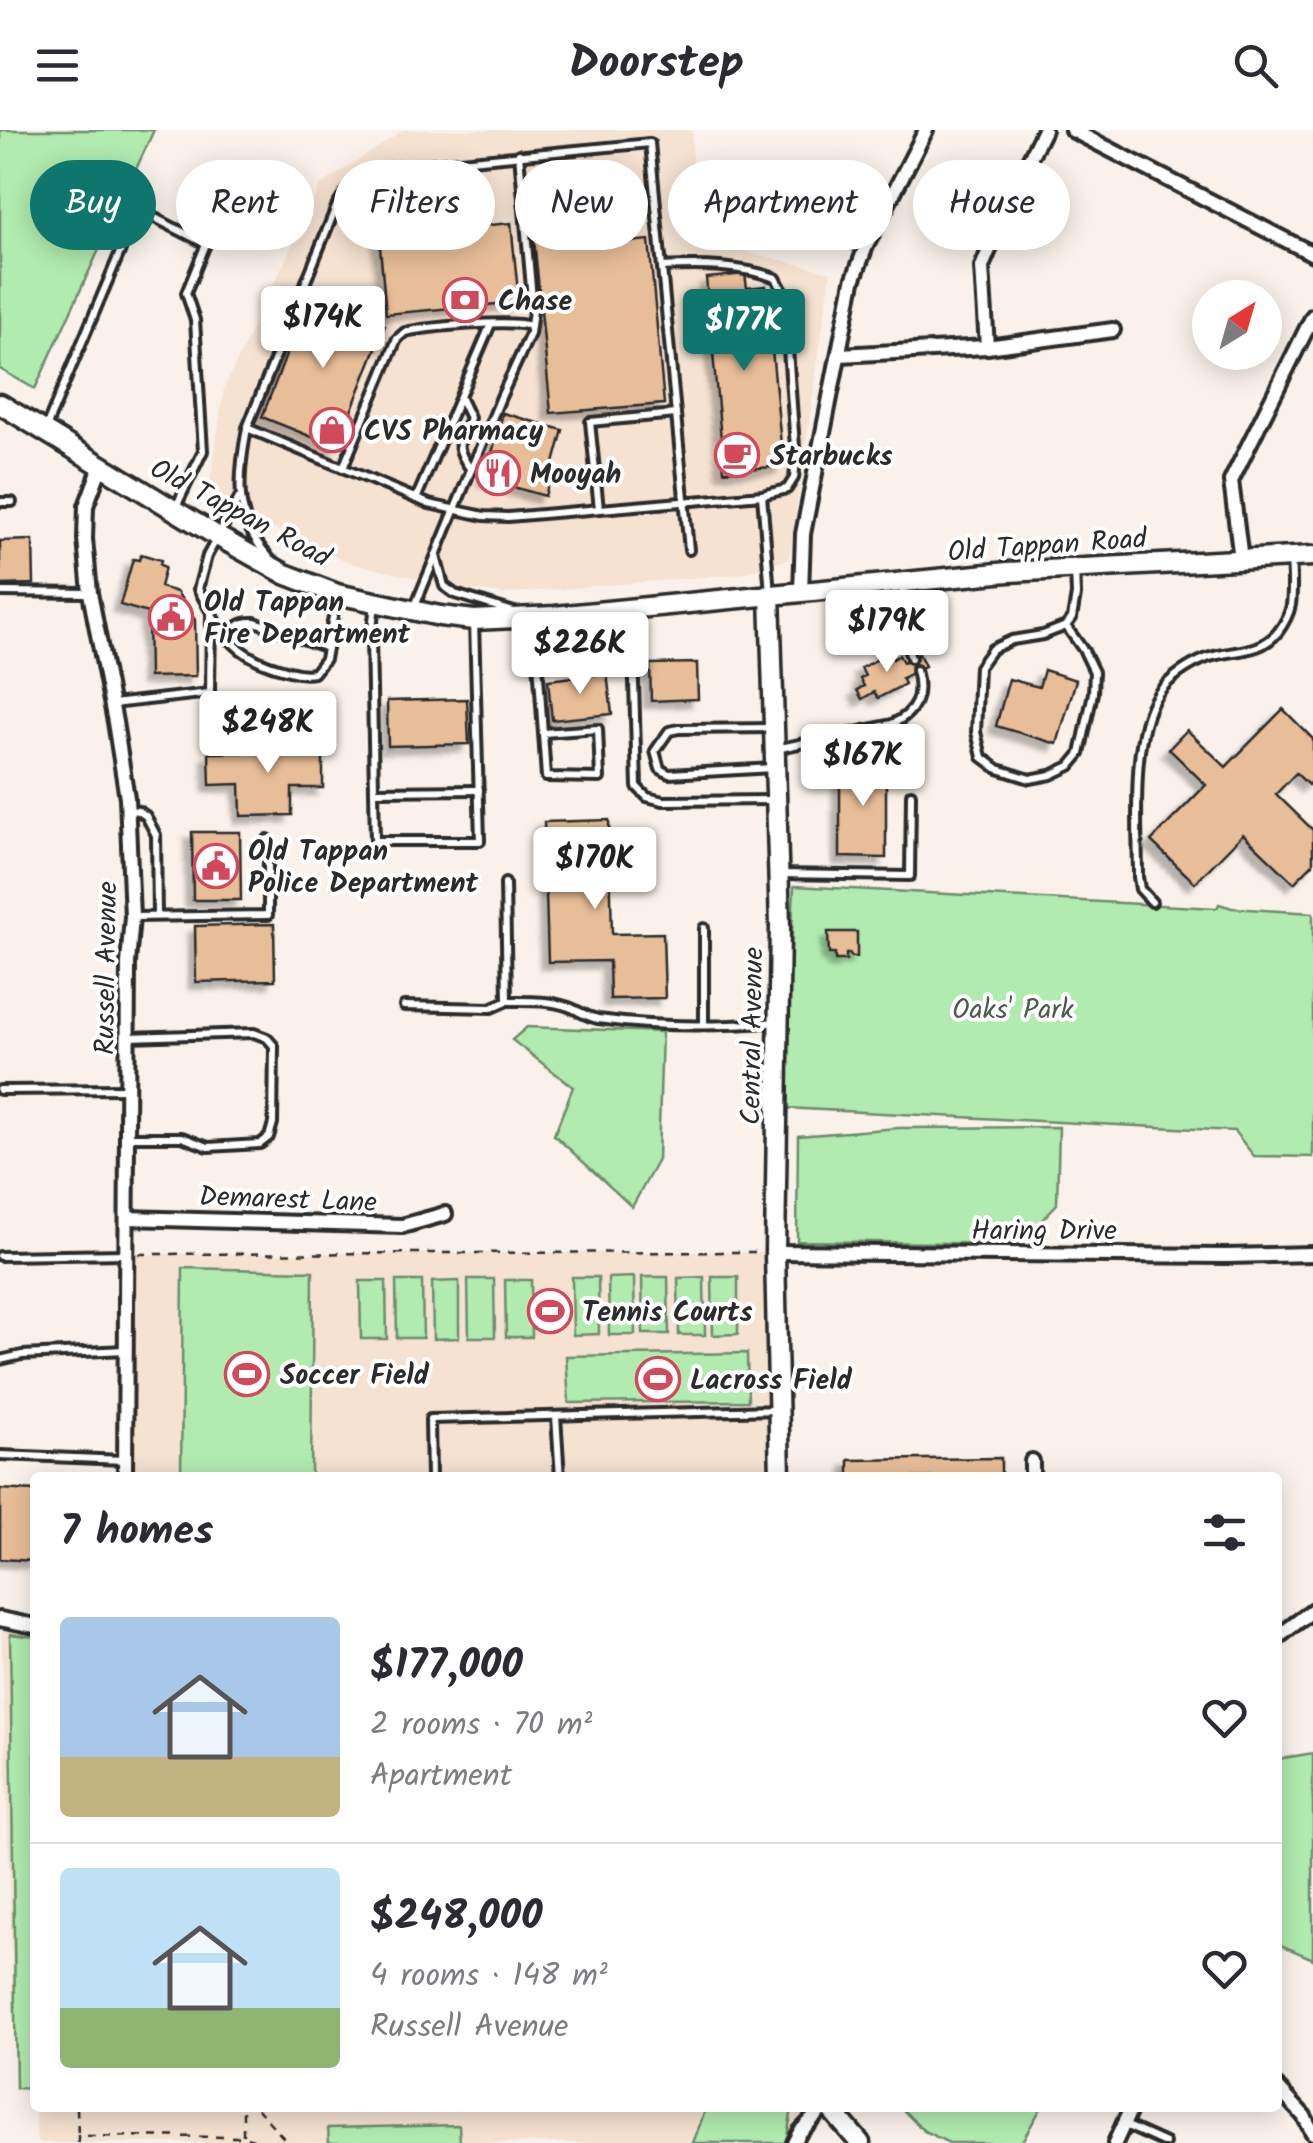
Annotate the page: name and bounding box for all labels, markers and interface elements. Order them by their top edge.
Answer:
text: Doorstep [569,29,744,101]
icon: menu [30,38,85,93]
icon: search [1228,38,1283,93]
chip: Buy [30,160,156,250]
chip: Rent [176,160,314,250]
chip: Filters [334,160,495,250]
chip: New [515,160,648,250]
chip: Apartment [668,160,893,250]
chip: House [913,160,1070,250]
bank icon: Chase [442,277,488,323]
place label: Chase [498,280,572,325]
north arrow [1192,280,1282,370]
map controls [1192,280,1282,370]
pin: $174K [253,286,393,371]
pin: $177K [674,289,814,374]
text: $174K [283,293,363,344]
text: $177K [705,296,783,347]
shop icon: CVS Pharmacy [309,407,355,453]
place label: CVS Pharmacy [364,410,544,455]
cafe icon: Starbucks [714,432,760,478]
place label: Starbucks [770,435,893,480]
street label: Old Tappan Road [141,448,339,581]
restaurant icon: Mooyah [475,450,521,496]
place label: Mooyah [530,453,621,498]
street label: Old Tappan Road [946,517,1149,576]
place label: Old Tappan Fire Department [204,581,411,658]
pin: $179K [817,590,957,675]
public building icon: Old Tappan Fire Department [148,594,194,640]
text: $179K [847,597,927,648]
pin: $226K [510,612,650,697]
text: $226K [534,619,626,670]
pin: $248K [198,691,338,776]
text: $248K [221,698,315,749]
pin: $167K [793,724,933,809]
text: $167K [823,731,903,782]
pin: $170K [525,827,665,912]
place label: Old Tappan Police Department [248,830,479,907]
text: $170K [555,834,635,885]
public building icon: Old Tappan Police Department [193,843,239,889]
street label: Russell Avenue [83,880,132,1055]
street label: Central Avenue [729,946,778,1125]
park label: Oaks' Park [952,988,1075,1033]
street label: Demarest Lane [198,1175,378,1226]
street label: Haring Drive [971,1209,1117,1254]
sports icon: Tennis Courts [527,1288,573,1334]
place label: Tennis Courts [582,1291,753,1336]
sports icon: Soccer Field [224,1351,270,1397]
place label: Soccer Field [280,1354,430,1399]
sports icon: Lacross Field [635,1356,681,1402]
place label: Lacross Field [690,1359,853,1404]
text: 7 homes [60,1499,213,1566]
icon: filters [1197,1505,1252,1560]
text: $177,000 [370,1633,523,1700]
icon: home [140,1657,260,1777]
icon: heart [1197,1690,1252,1745]
text: 2 rooms · 70 m² [370,1700,592,1751]
text: Apartment [370,1751,512,1802]
text: $248,000 [370,1884,543,1951]
icon: home [140,1908,260,2028]
icon: heart [1197,1941,1252,1996]
text: 4 rooms · 148 m² [370,1951,608,2002]
text: Russell Avenue [370,2002,568,2053]

